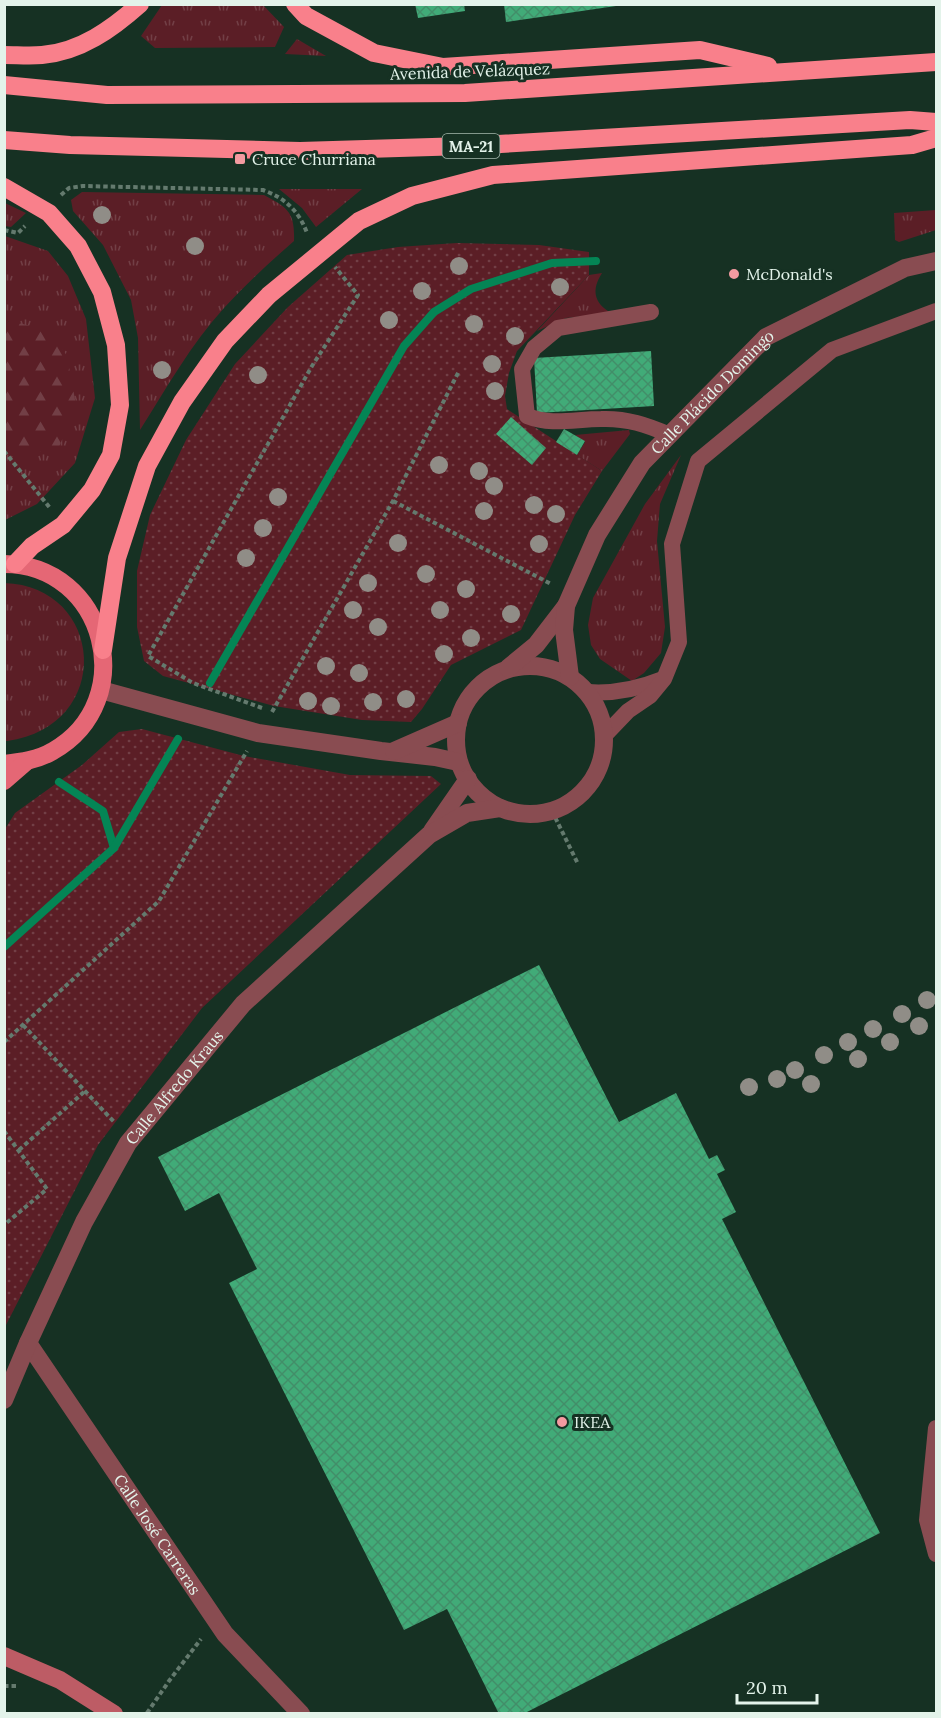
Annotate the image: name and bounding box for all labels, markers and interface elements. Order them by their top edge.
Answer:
street label: Avenida de Velázquez [389,58,550,84]
road number: MA-21 [442,134,500,158]
place label: Cruce Churriana [252,149,376,169]
marker: Cruce Churriana [233,152,247,166]
place label: McDonald's [746,264,833,284]
marker: McDonald's [727,267,741,281]
street label: Calle Plácido Domingo [646,325,777,458]
street label: Calle Alfredo Kraus [121,1026,227,1148]
place label: IKEA [574,1412,611,1432]
marker: IKEA [555,1415,569,1429]
street label: Calle José Carreras [110,1470,205,1598]
scale bar [737,1667,816,1705]
text: 20 m [746,1676,788,1699]

